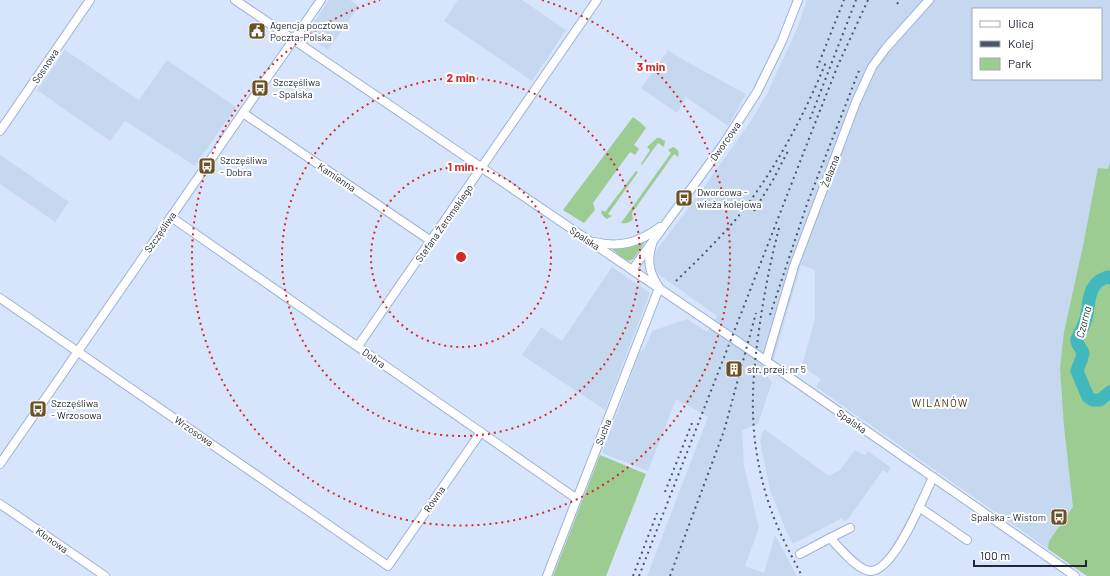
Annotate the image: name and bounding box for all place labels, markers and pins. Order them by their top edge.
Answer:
place label: Agencja pocztowa Poczta-Polska [270,19,348,43]
public building icon: Agencja pocztowa Poczta-Polska [247,21,267,41]
place label: Szczęśliwa - Spalska [273,76,320,100]
bus stop icon: Szczęśliwa - Spalska [250,78,270,98]
place label: Szczęśliwa - Dobra [220,154,267,178]
bus stop icon: Szczęśliwa - Dobra [197,156,217,176]
place label: Dworcowa - wieża kolejowa [697,186,761,210]
bus stop icon: Dworcowa - wieża kolejowa [674,188,694,208]
centre of rings [454,250,468,264]
building icon: str. przej. nr 5 [724,359,744,379]
place label: str. przej. nr 5 [747,363,806,375]
place label: Szczęśliwa - Wrzosowa [51,397,101,421]
bus stop icon: Szczęśliwa - Wrzosowa [28,399,48,419]
bus stop icon: Spalska - Wistom [1049,507,1069,527]
place label: Spalska - Wistom [971,511,1046,523]

